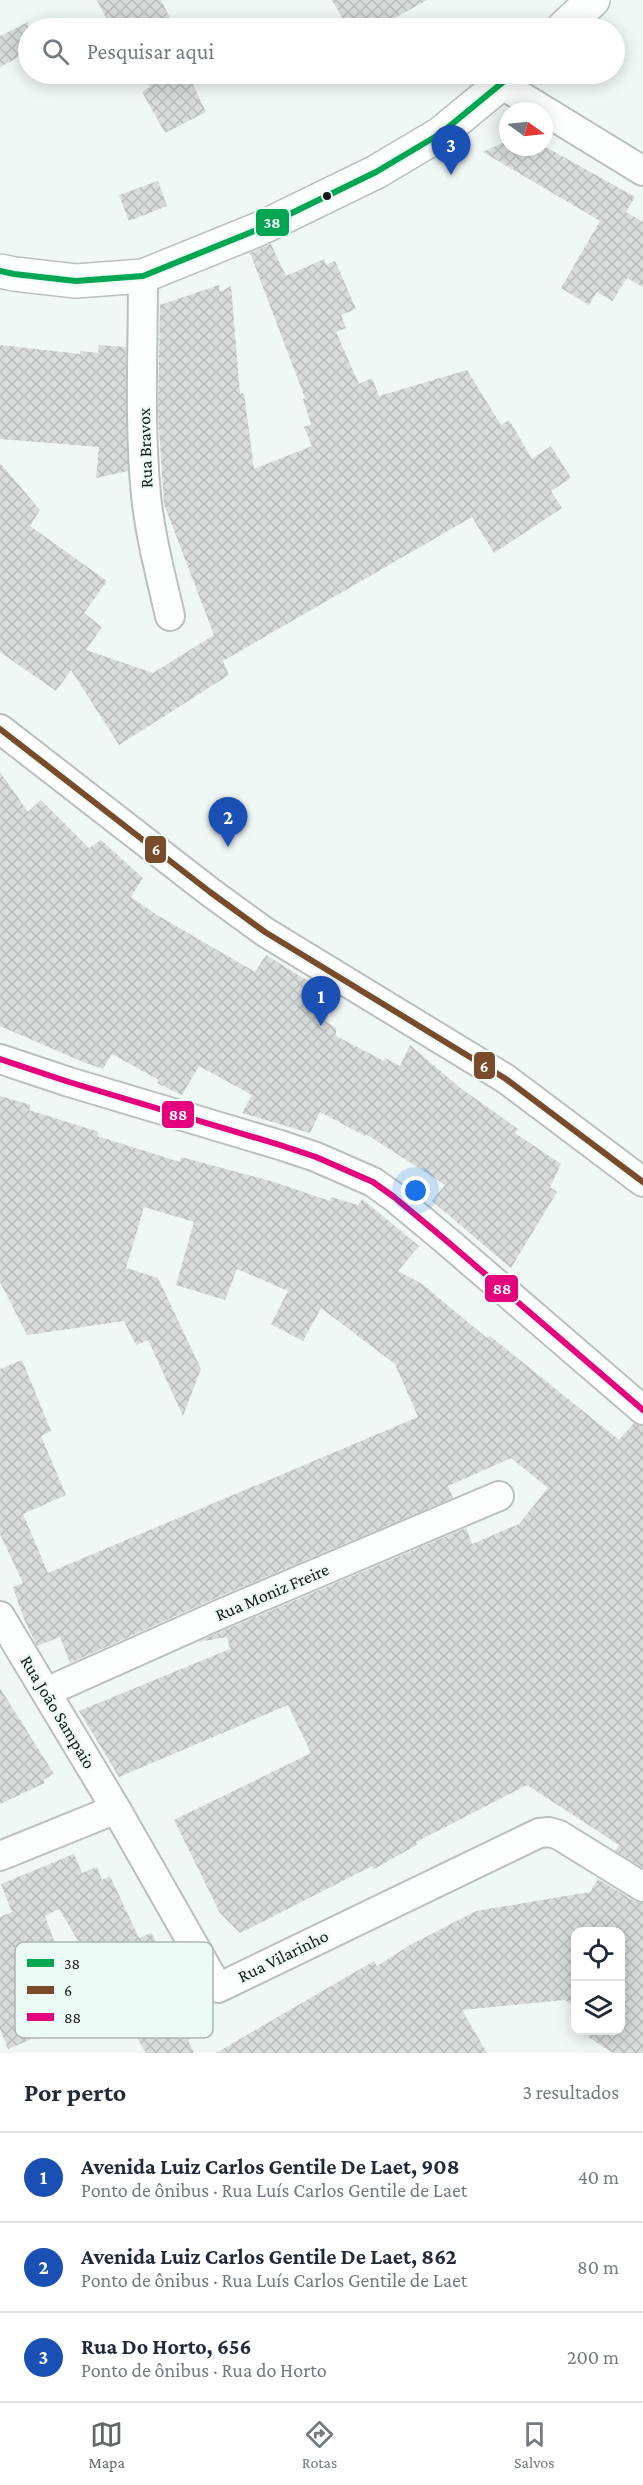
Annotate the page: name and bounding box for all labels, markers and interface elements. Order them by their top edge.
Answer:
search box [18,18,625,84]
icon: search [39,35,72,68]
text: Pesquisar aqui [87,39,214,64]
north arrow [499,102,553,156]
pin: 3 [432,126,470,175]
unlabelled marker [321,190,333,202]
line badge: 38 [255,208,290,237]
text: 38 [263,214,281,231]
street label: Rua Bravox [134,407,156,489]
pin: 2 [208,798,248,847]
line badge: 6 [144,835,167,864]
text: 6 [152,841,160,858]
pin: 1 [302,976,340,1026]
line badge: 6 [473,1051,496,1080]
text: 6 [480,1058,488,1075]
line badge: 88 [161,1100,195,1129]
text: 88 [169,1106,187,1123]
your location [401,1176,430,1205]
line badge: 88 [484,1274,519,1303]
text: 88 [493,1280,511,1297]
street label: Rua Moniz Freire [212,1559,332,1625]
street label: Rua João Sampaio [16,1652,100,1772]
street label: Rua Vilarinho [235,1925,332,1986]
map controls [571,1927,625,2035]
button: locate [571,1927,625,1981]
legend [15,1942,213,2038]
text: 38 [64,1955,80,1972]
button: layers [571,1981,625,2035]
text: 6 [64,1982,72,1999]
text: 88 [64,2009,81,2026]
text: Por perto [24,2078,126,2107]
text: 3 resultados [522,2081,619,2103]
text: Avenida Luiz Carlos Gentile De Laet, 908 [81,2154,460,2179]
text: 1 [40,2166,47,2188]
text: 40 m [578,2166,619,2188]
text: Ponto de ônibus · Rua Luís Carlos Gentile de Laet [81,2179,467,2201]
text: Avenida Luiz Carlos Gentile De Laet, 862 [81,2244,457,2269]
text: 2 [38,2256,49,2278]
text: 80 m [577,2256,619,2278]
text: Ponto de ônibus · Rua Luís Carlos Gentile de Laet [81,2269,467,2291]
text: Rua Do Horto, 656 [81,2334,251,2359]
text: 3 [39,2346,48,2368]
text: 200 m [567,2346,619,2368]
text: Ponto de ônibus · Rua do Horto [81,2359,327,2381]
tab: Mapa [88,2418,125,2471]
tab: Rotas [302,2418,337,2471]
tab: Salvos [514,2418,555,2471]

